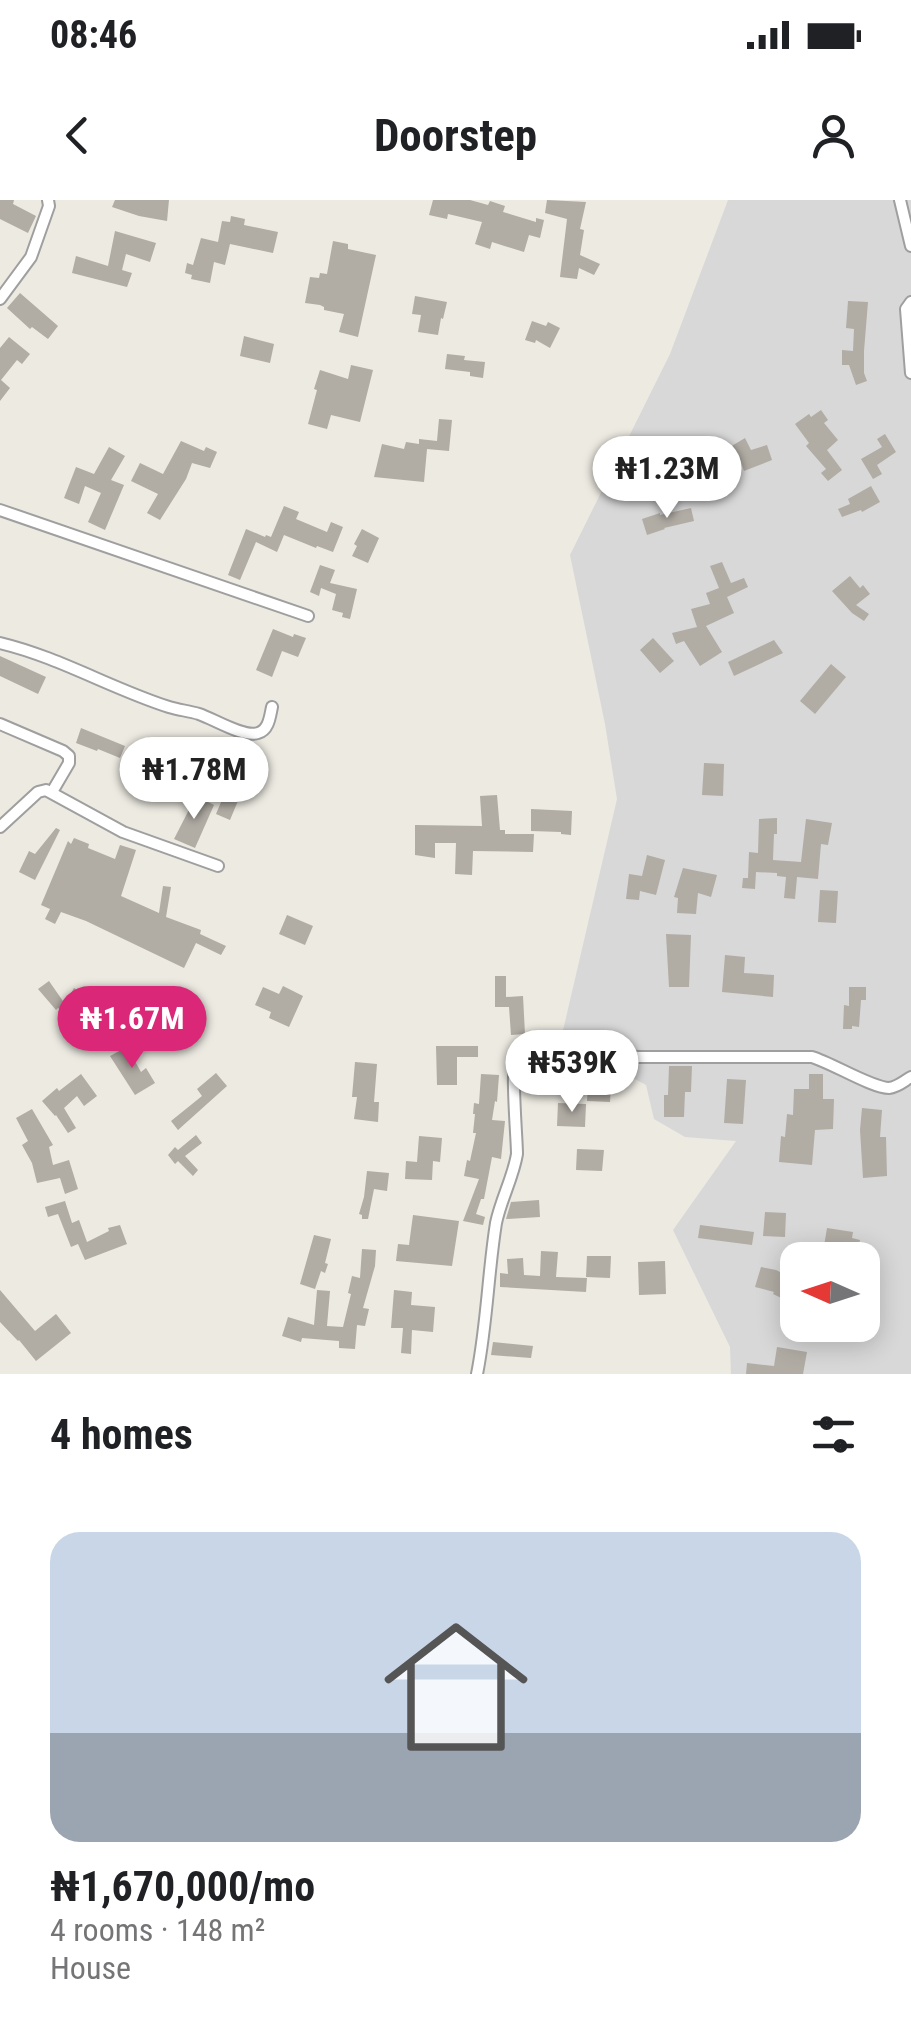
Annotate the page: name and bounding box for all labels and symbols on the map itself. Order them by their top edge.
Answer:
pin: ₦1.23M [586,436,748,521]
pin: ₦1.78M [113,737,275,822]
pin: ₦1.67M [51,986,213,1071]
pin: ₦539K [502,1030,642,1115]
north arrow [780,1242,880,1342]

